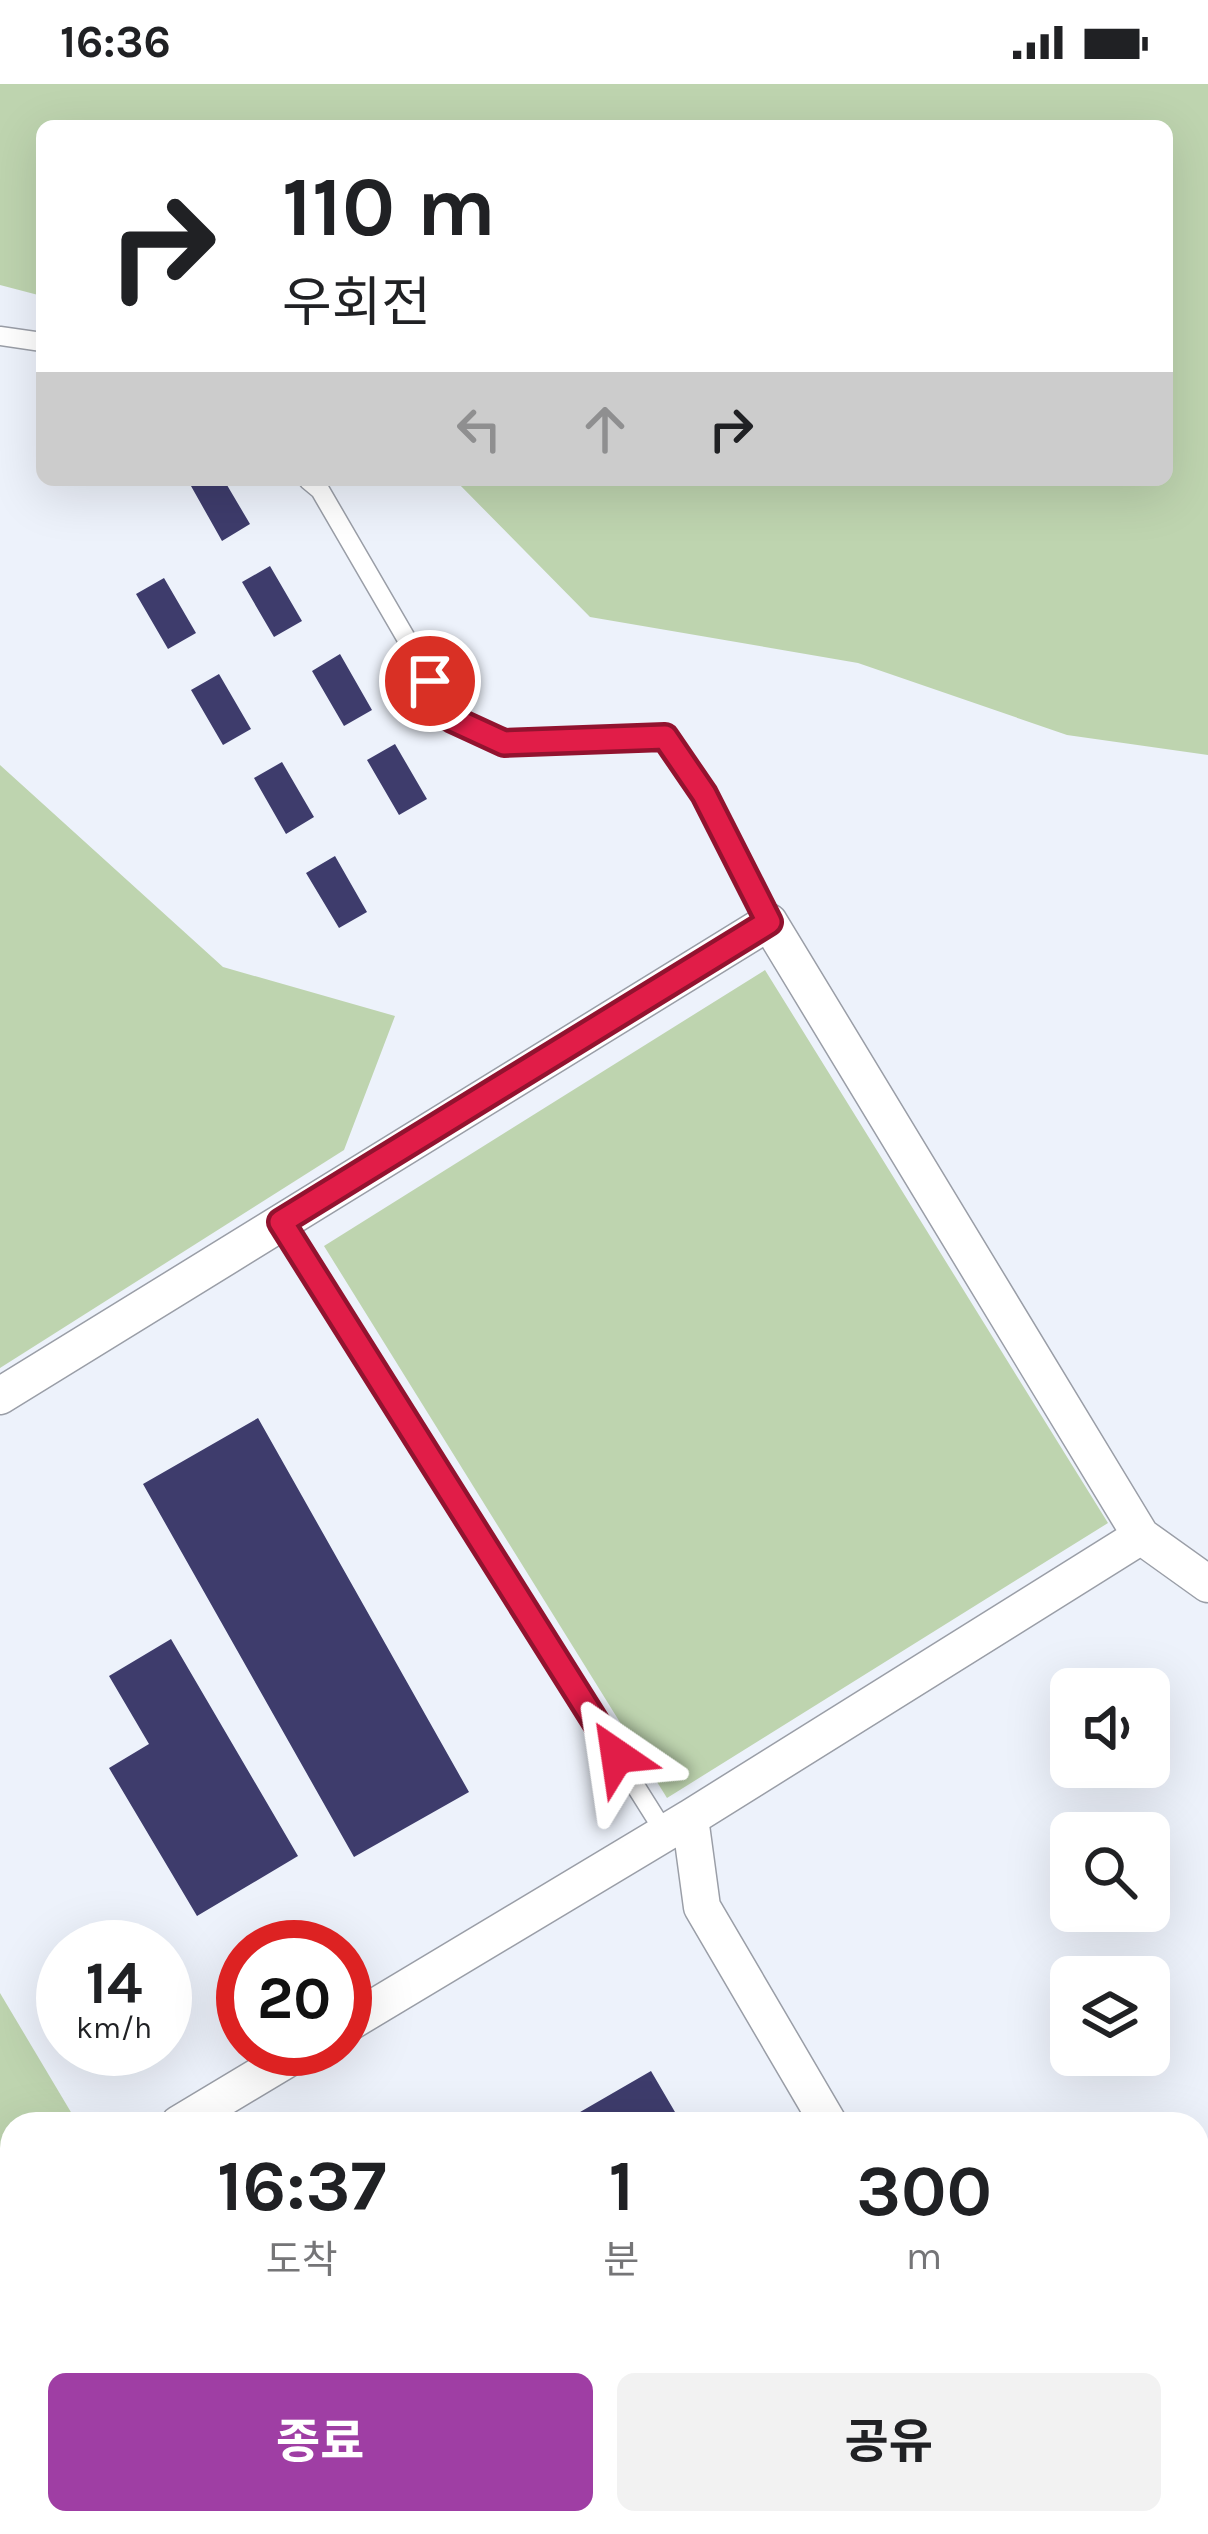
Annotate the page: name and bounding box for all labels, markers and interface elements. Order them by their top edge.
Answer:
text: 16:36 [60,16,171,68]
text: 110 m [282,158,496,256]
icon: right [84,168,240,324]
text: 우회전 [282,271,431,335]
icon: left [446,396,512,462]
icon: ahead [572,396,638,462]
icon: right [698,396,764,462]
pin [379,630,481,732]
icon: arrive [397,648,463,714]
map controls [1050,1668,1170,2076]
button: sound [1050,1668,1170,1788]
position arrow [554,1693,680,1819]
button: search [1050,1812,1170,1932]
speed limit sign: 20 [216,1920,372,2076]
text: 14 [85,1948,143,2018]
button: layers [1050,1956,1170,2076]
text: km/h [76,2010,152,2046]
text: 16:37 [217,2144,386,2228]
text: 1 [608,2144,634,2228]
text: 300 [856,2149,992,2233]
text: m [906,2233,942,2279]
text: 도착 [266,2237,338,2283]
text: 분 [603,2237,639,2283]
button: 종료 [48,2373,593,2511]
button: 공유 [617,2373,1161,2511]

